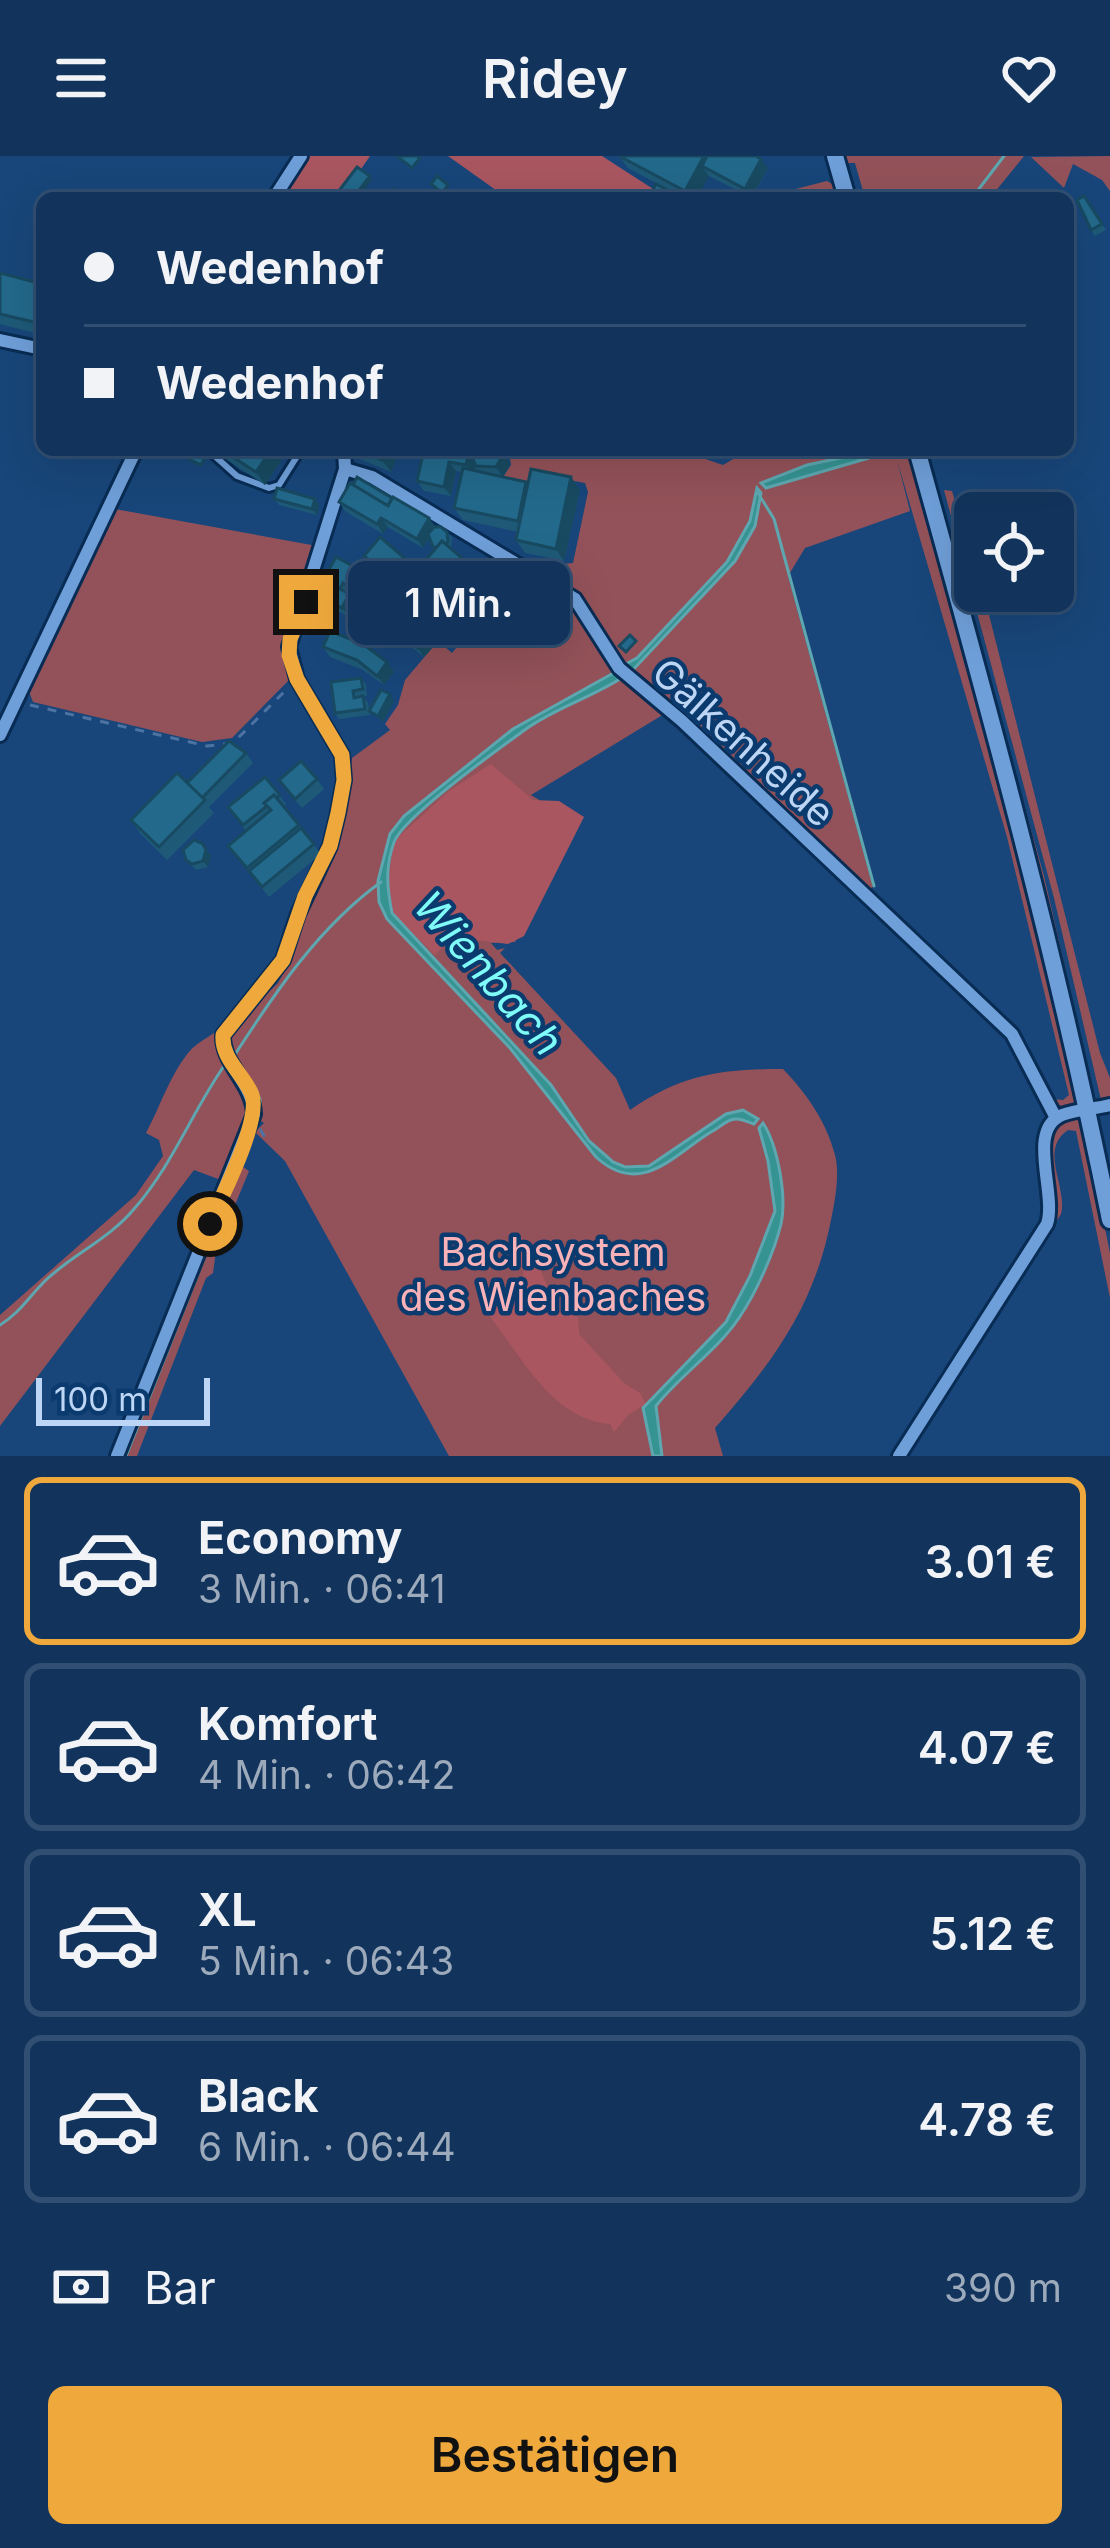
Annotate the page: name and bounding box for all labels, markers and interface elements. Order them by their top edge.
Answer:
icon: menu [48,45,114,111]
icon: heart [996,45,1062,111]
text: Ridey [482,46,628,111]
text: Wedenhof [156,240,384,295]
text: Wedenhof [156,355,384,410]
map controls [954,492,1074,612]
button: locate [954,492,1074,612]
callout: 1 Min. [348,560,570,644]
route end [279,575,333,629]
text: 1 Min. [405,579,513,626]
street label: Gälkenheide [643,648,845,836]
water label: Wienbach [404,880,574,1066]
route start [183,1197,237,1251]
park label: Bachsystem des Wienbaches [400,1228,706,1320]
scale bar [36,1372,210,1425]
text: 100 m [54,1379,147,1419]
icon: car [54,1507,162,1615]
text: Economy [198,1510,402,1565]
text: 3.01 € [925,1534,1056,1589]
text: 3 Min. · 06:41 [198,1565,446,1612]
icon: car [54,1693,162,1801]
text: Komfort [198,1696,377,1751]
text: 4.07 € [918,1720,1056,1775]
text: 4 Min. · 06:42 [198,1751,455,1798]
icon: car [54,1879,162,1987]
text: XL [198,1882,257,1937]
text: 5.12 € [930,1906,1056,1961]
text: 5 Min. · 06:43 [198,1937,454,1984]
icon: car [54,2065,162,2173]
text: Black [198,2068,319,2123]
text: 4.78 € [918,2092,1056,2147]
text: 6 Min. · 06:44 [198,2123,456,2170]
icon: cash [48,2254,114,2320]
text: Bar [144,2260,216,2315]
text: 390 m [944,2264,1062,2311]
button: Bestätigen [48,2386,1062,2524]

